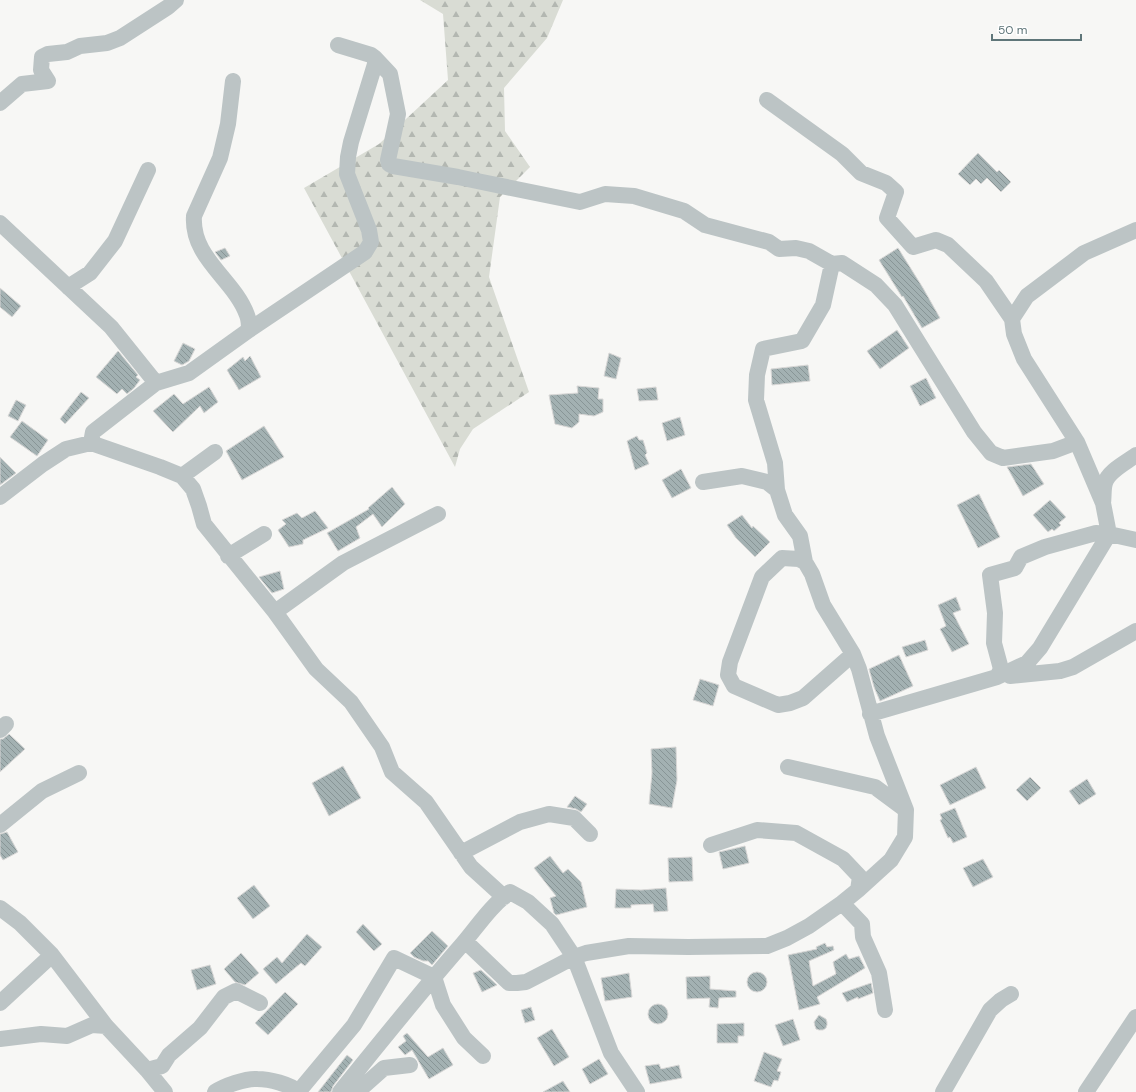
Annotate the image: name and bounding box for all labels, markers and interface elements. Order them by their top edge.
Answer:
scale bar [992,16,1081,42]
text: 50 m [998,22,1027,38]

